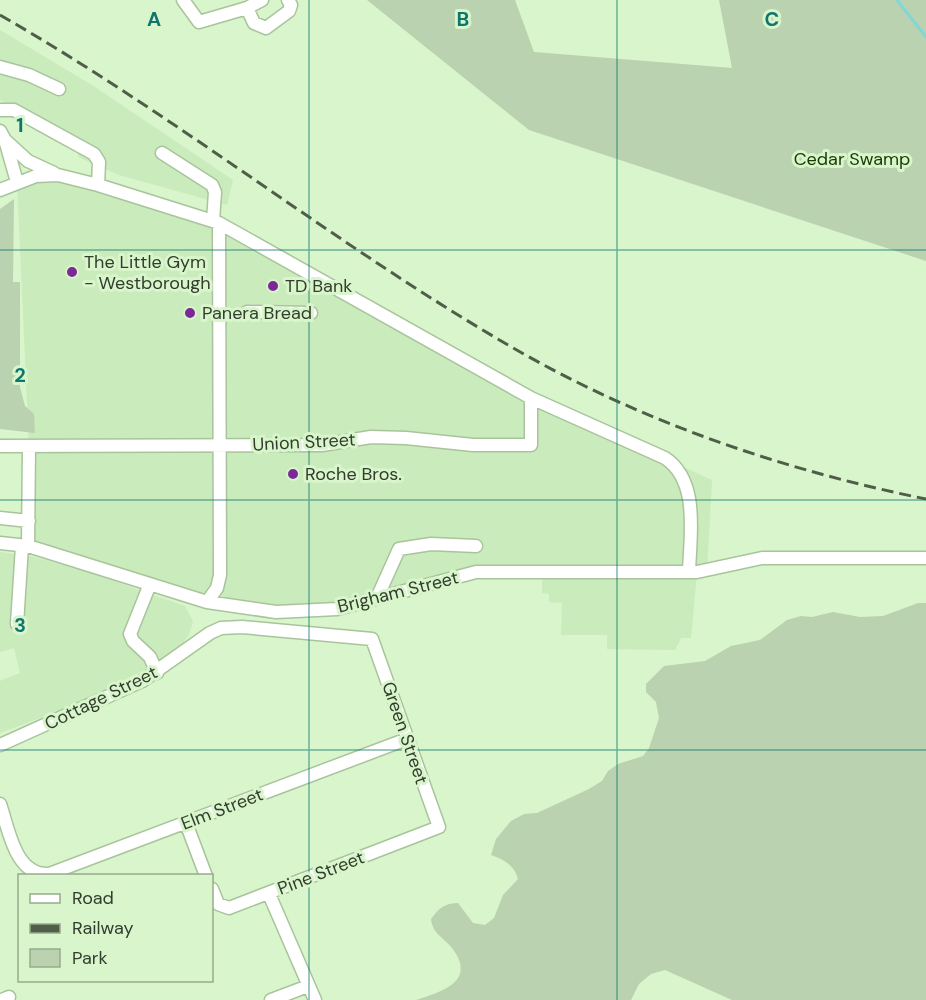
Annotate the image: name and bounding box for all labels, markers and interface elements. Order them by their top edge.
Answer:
text: A [147,6,161,32]
text: B [457,6,469,32]
text: C [765,6,779,32]
text: 1 [16,112,24,138]
park label: Cedar Swamp [794,147,910,171]
place label: The Little Gym - Westborough [84,250,211,295]
marker: The Little Gym - Westborough [65,265,79,279]
place label: TD Bank [285,274,352,298]
marker: TD Bank [266,279,280,293]
place label: Panera Bread [202,301,312,325]
marker: Panera Bread [183,306,197,320]
text: 2 [14,362,26,388]
street label: Union Street [252,427,356,457]
place label: Roche Bros. [305,462,402,486]
marker: Roche Bros. [286,467,300,481]
street label: Brigham Street [335,565,461,619]
text: 3 [14,612,26,638]
street label: Cottage Street [41,660,161,736]
street label: Green Street [376,679,434,787]
street label: Elm Street [178,782,266,836]
street label: Pine Street [274,845,368,901]
legend [18,874,213,982]
text: Road [72,886,114,910]
text: Railway [72,916,134,940]
text: Park [72,946,108,970]

